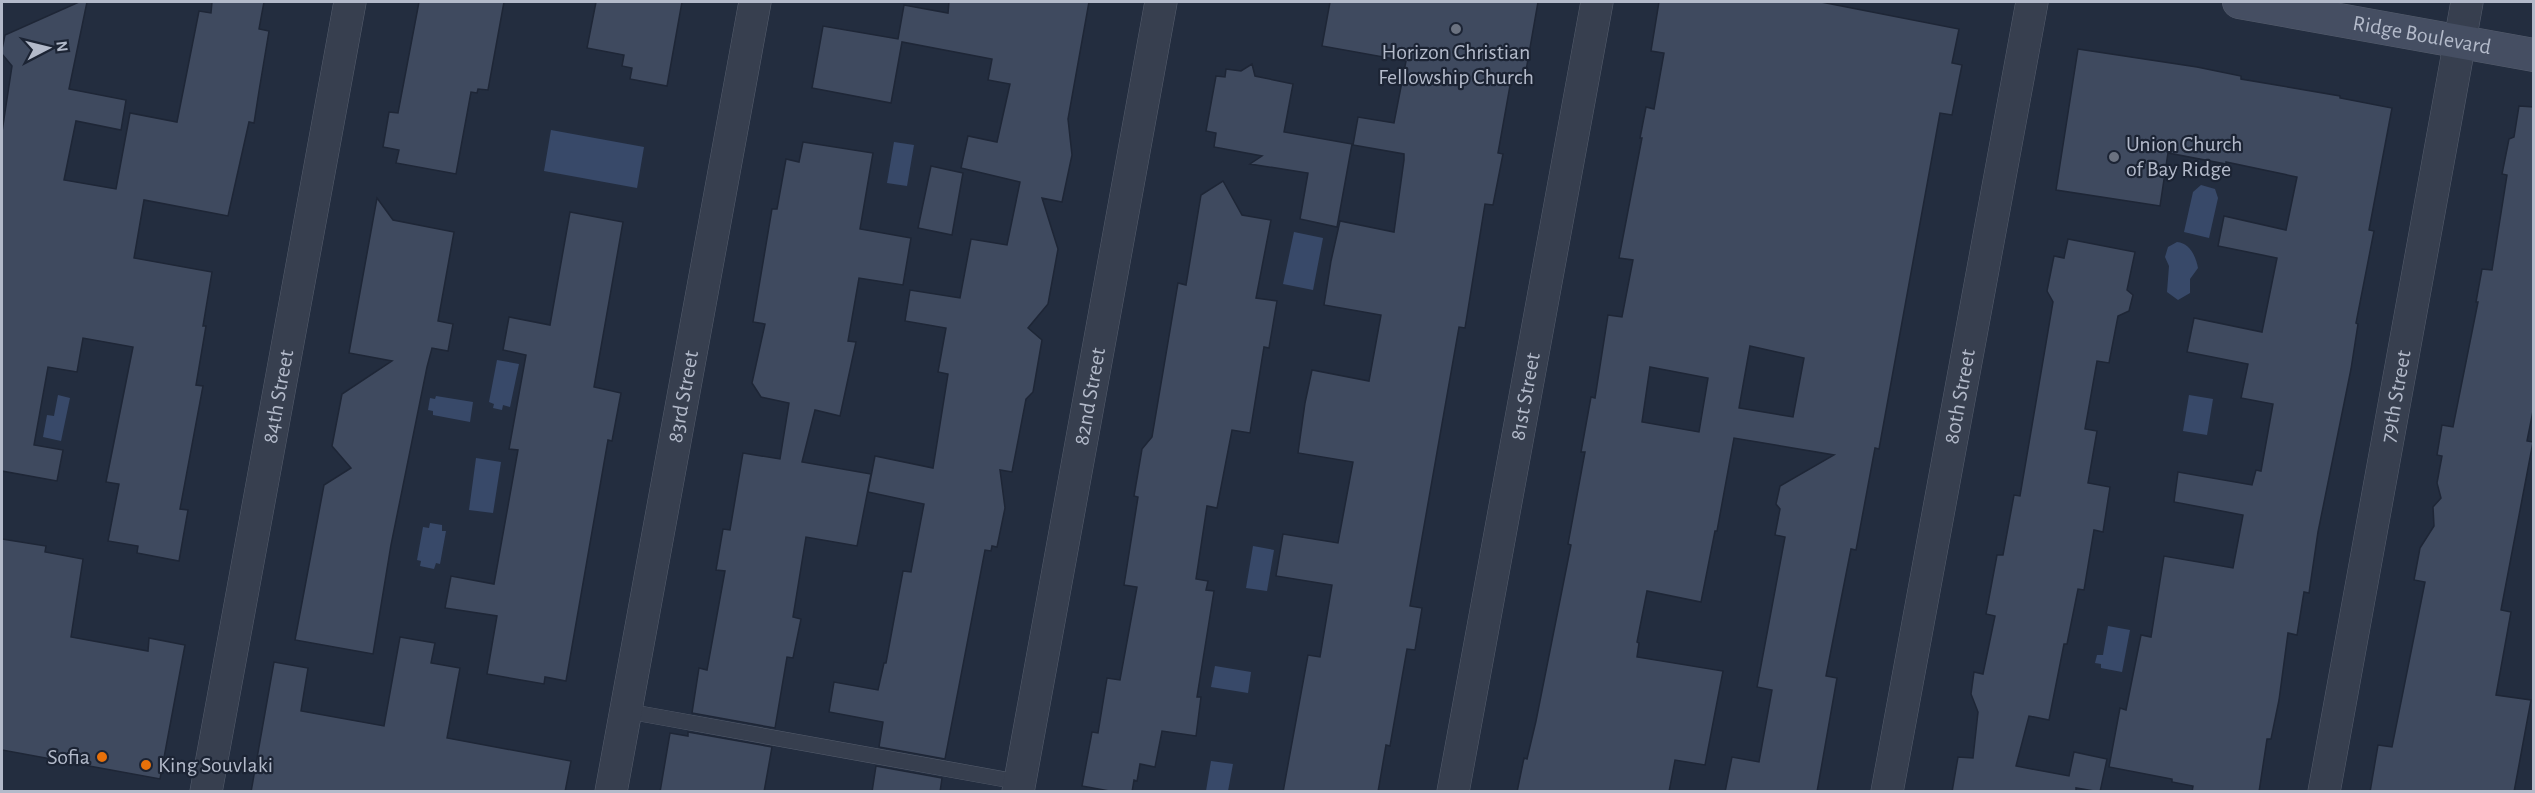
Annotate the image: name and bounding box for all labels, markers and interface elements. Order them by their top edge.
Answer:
street label: Ridge Boulevard [2351,12,2493,58]
north arrow [18,18,78,78]
marker: Horizon Christian Fellowship Church [1449,22,1463,36]
text: N [53,40,71,53]
place label: Horizon Christian Fellowship Church [1378,41,1534,88]
place label: Union Church of Bay Ridge [2126,133,2242,180]
marker: Union Church of Bay Ridge [2107,150,2121,164]
street label: 82nd Street [1070,346,1109,447]
street label: 80th Street [1940,347,1979,446]
street label: 84th Street [259,348,297,445]
street label: 79th Street [2376,348,2415,444]
street label: 83rd Street [664,349,702,444]
street label: 81st Street [1506,351,1544,442]
place label: Sofia [47,746,90,768]
marker: Sofia [95,750,109,764]
place label: King Souvlaki [158,754,273,776]
marker: King Souvlaki [139,758,153,772]

